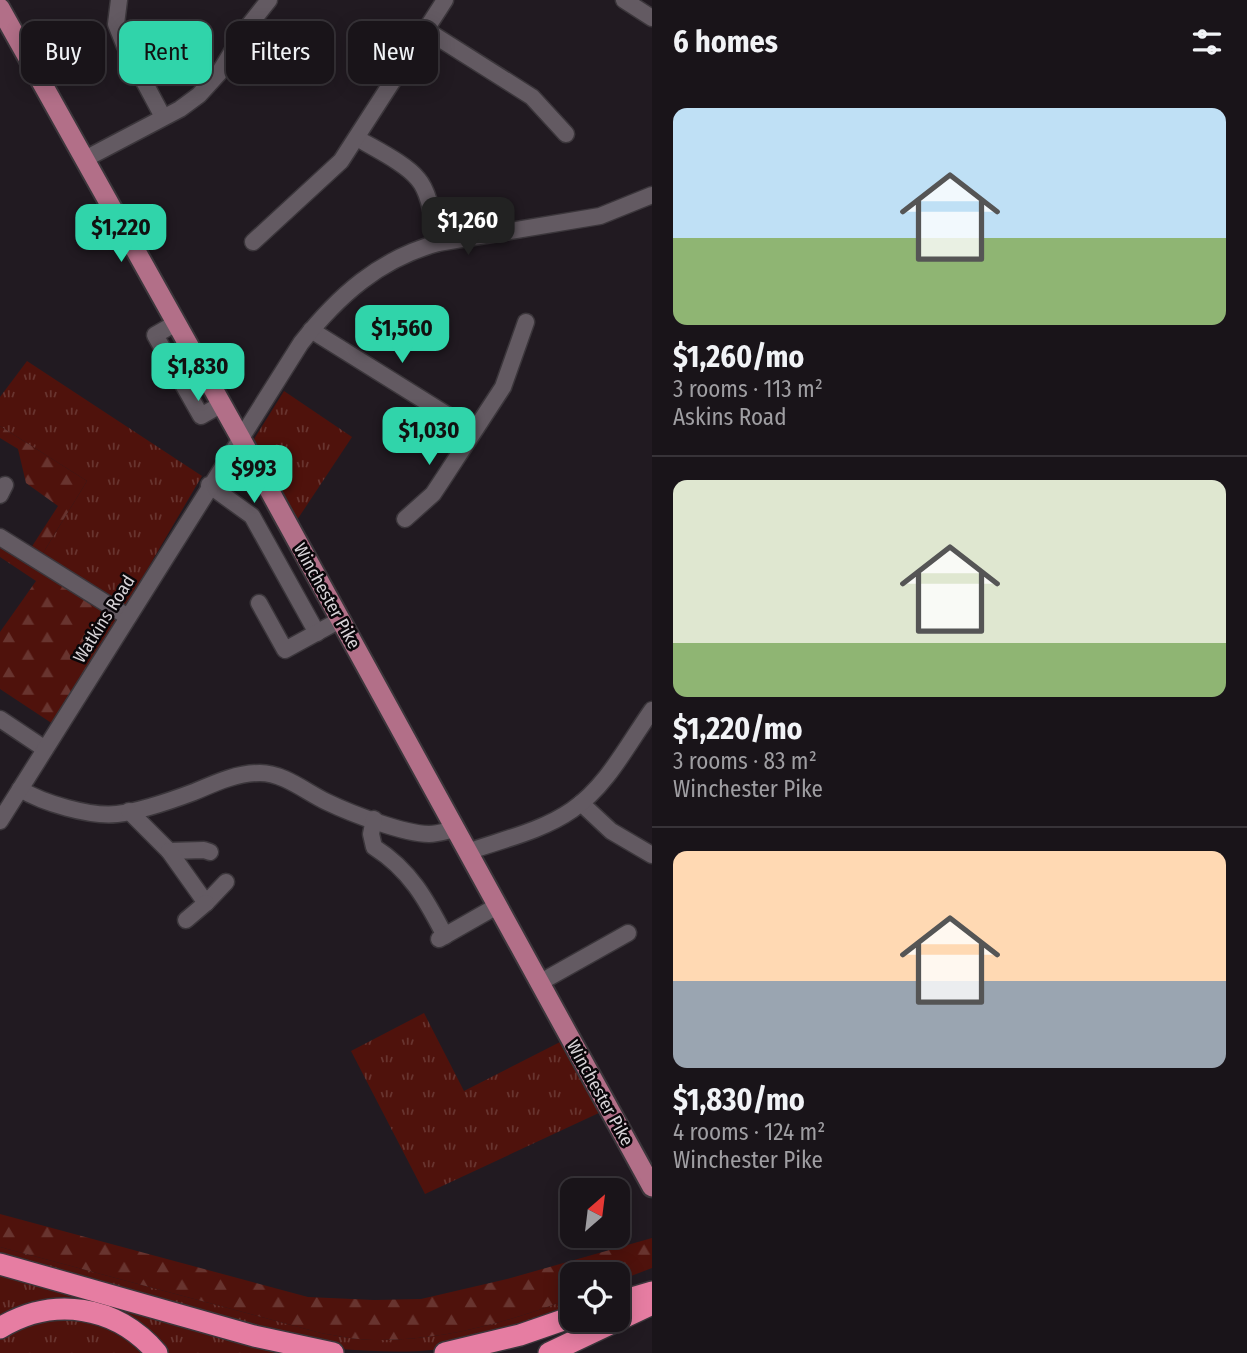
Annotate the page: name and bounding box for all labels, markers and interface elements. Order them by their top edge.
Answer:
chip: Buy [21,21,105,84]
chip: Rent [119,21,212,84]
chip: Filters [226,21,334,84]
chip: New [348,21,438,84]
icon: filters [1188,23,1226,61]
text: 6 homes [673,24,778,60]
icon: home [887,154,1013,280]
pin: $1,260 [411,198,525,257]
pin: $1,220 [64,204,178,264]
text: $1,260 [438,206,498,234]
text: $1,220 [91,213,151,241]
pin: $1,560 [345,306,459,365]
text: $1,560 [371,314,433,342]
text: $1,260/mo [673,339,804,375]
pin: $1,830 [141,344,255,403]
text: $1,830 [167,352,229,380]
text: 3 rooms · 113 m² [673,375,823,403]
text: Askins Road [673,403,786,431]
pin: $1,030 [372,407,486,467]
text: $1,030 [399,416,460,444]
pin: $993 [213,446,295,505]
text: $993 [231,454,277,482]
icon: home [887,526,1013,652]
street label: Winchester Pike [289,539,365,653]
street label: Watkins Road [68,571,140,667]
text: $1,220/mo [673,711,803,747]
text: 3 rooms · 83 m² [673,747,817,775]
text: Winchester Pike [673,775,823,803]
icon: home [887,897,1013,1023]
street label: Winchester Pike [562,1036,638,1150]
text: $1,830/mo [673,1082,805,1118]
text: 4 rooms · 124 m² [673,1118,825,1146]
text: Winchester Pike [673,1146,823,1174]
north arrow [560,1178,630,1248]
map controls [560,1178,630,1332]
button: locate [560,1262,630,1332]

